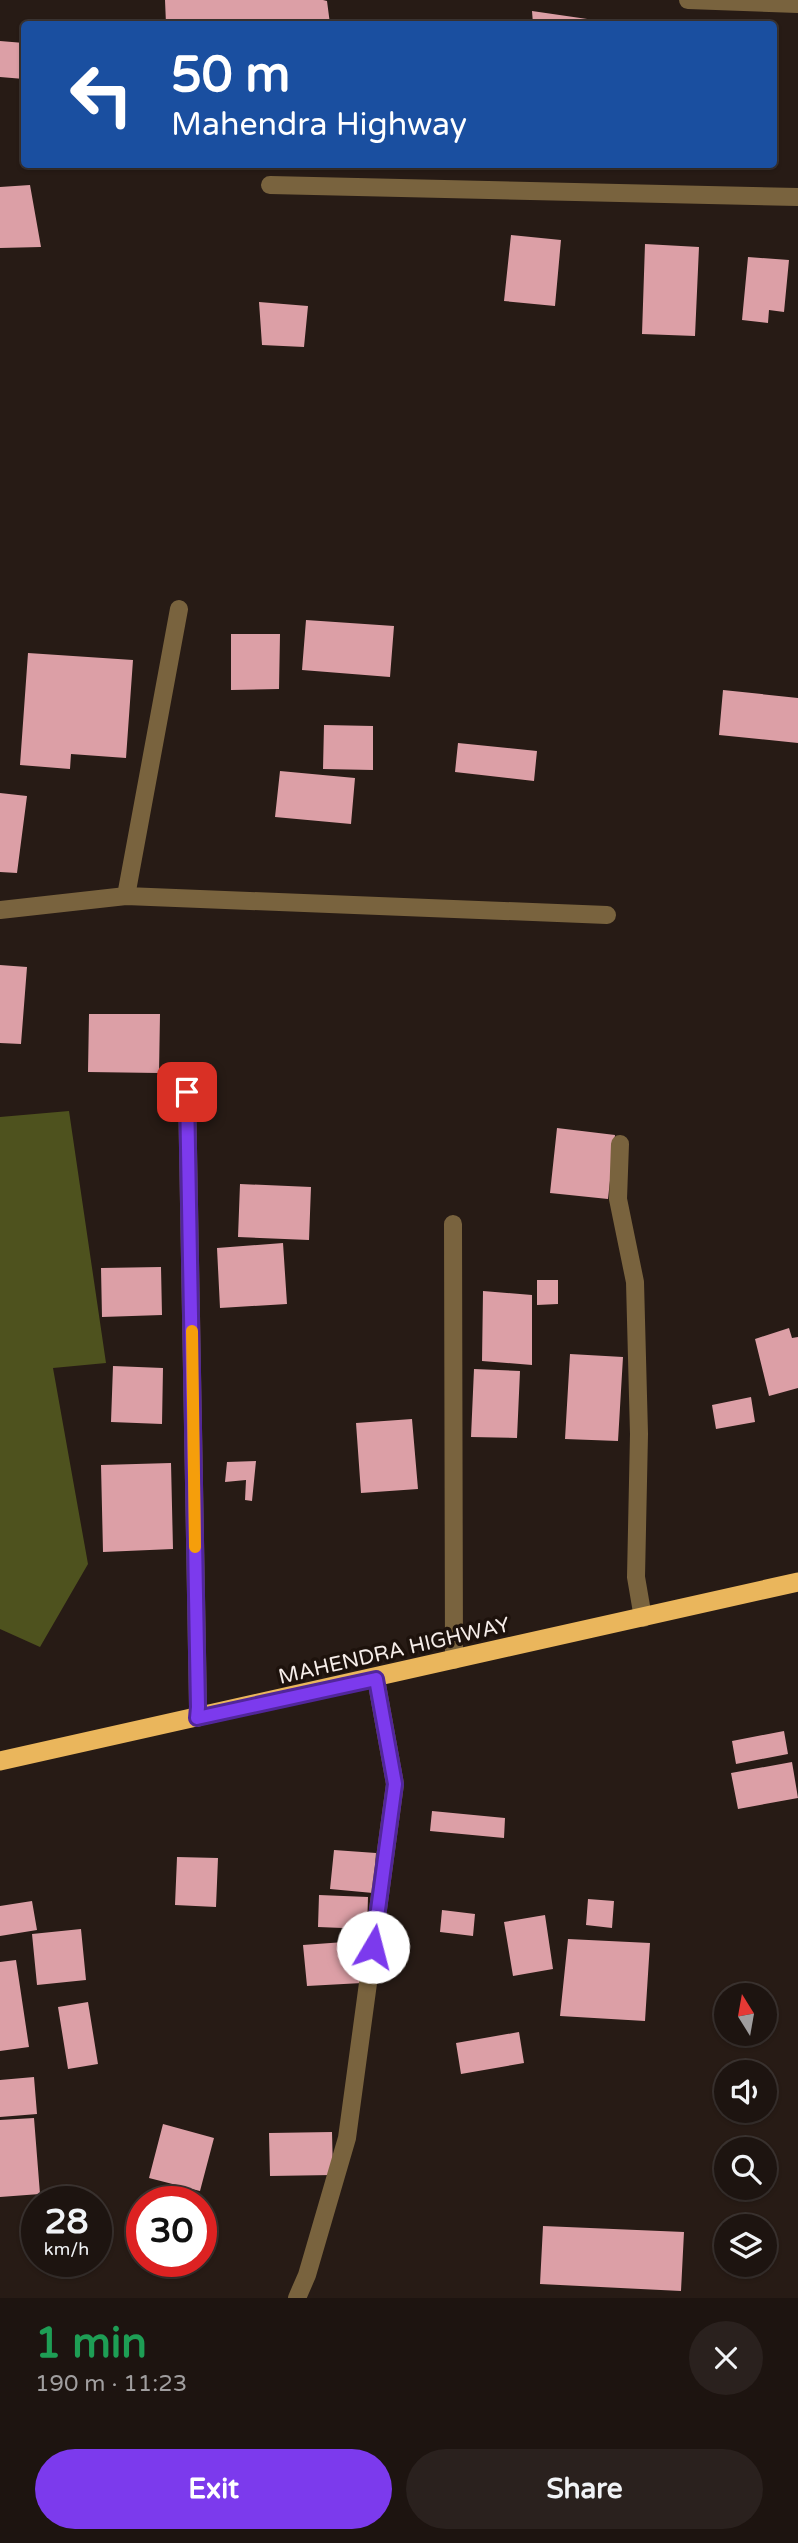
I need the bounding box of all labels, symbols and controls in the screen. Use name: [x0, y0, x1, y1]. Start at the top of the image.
text: 50 m: [171, 46, 290, 105]
icon: left: [56, 49, 147, 140]
text: Mahendra Highway: [171, 106, 467, 144]
pin: [157, 1062, 217, 1122]
icon: arrive: [168, 1073, 206, 1111]
street label: MAHENDRA HIGHWAY: [276, 1612, 512, 1690]
position arrow: [336, 1910, 410, 1984]
north arrow: [714, 1983, 777, 2046]
map controls: [714, 1983, 777, 2277]
button: sound: [714, 2060, 777, 2123]
button: search: [714, 2137, 777, 2200]
speed limit sign: 30: [126, 2186, 217, 2277]
text: 28: [45, 2201, 88, 2243]
button: layers: [714, 2214, 777, 2277]
text: km/h: [44, 2238, 89, 2260]
text: 1 min: [35, 2318, 147, 2369]
button: close: [689, 2321, 763, 2395]
text: 190 m · 11:23: [35, 2370, 187, 2398]
button: Exit: [35, 2449, 392, 2529]
button: Share: [406, 2449, 763, 2529]

